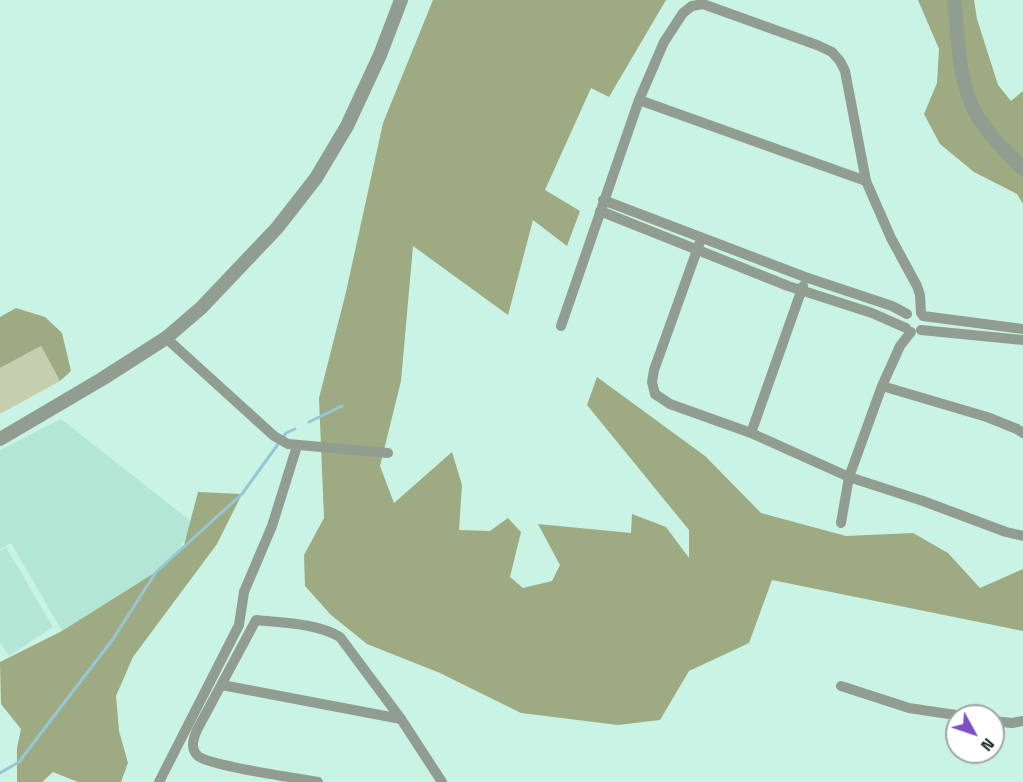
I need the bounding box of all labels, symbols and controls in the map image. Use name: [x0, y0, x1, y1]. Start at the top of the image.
north arrow: [945, 704, 1005, 764]
text: N: [976, 734, 999, 755]

